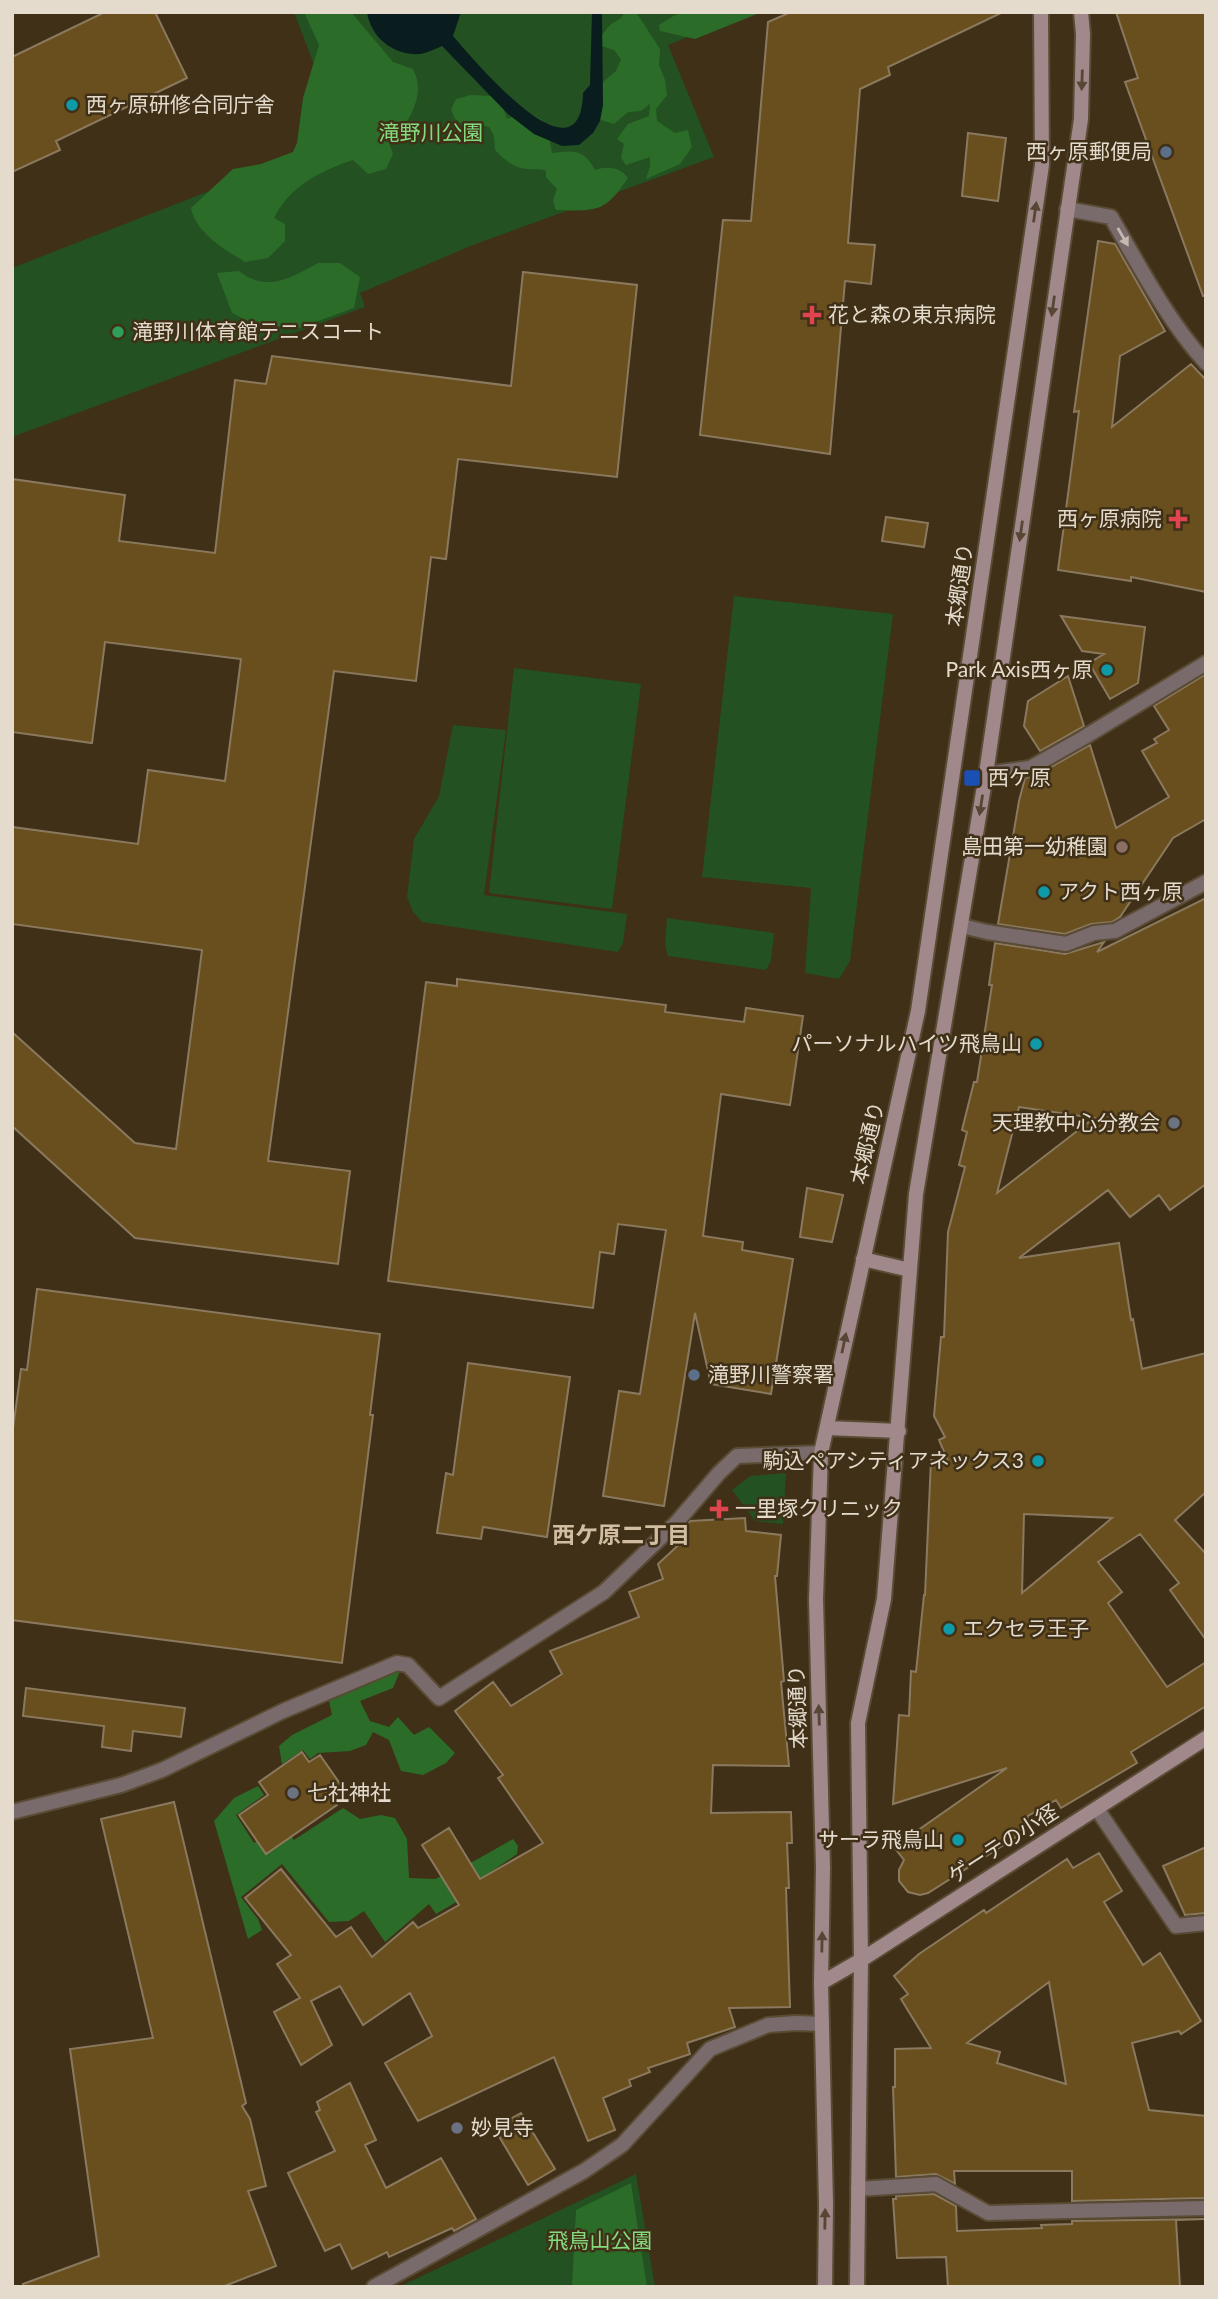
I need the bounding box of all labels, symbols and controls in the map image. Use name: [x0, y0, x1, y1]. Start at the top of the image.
one-way arrow: [1077, 70, 1088, 92]
place label: 西ヶ原研修合同庁舎: [86, 91, 275, 116]
marker: 西ヶ原研修合同庁舎: [64, 97, 80, 113]
park label: 滝野川公園: [379, 119, 484, 144]
place label: 西ヶ原郵便局: [1026, 138, 1152, 163]
marker: 西ヶ原郵便局: [1158, 144, 1174, 160]
one-way arrow: [1030, 200, 1041, 222]
one-way arrow: [1117, 227, 1129, 246]
one-way arrow: [1047, 295, 1058, 317]
place label: 花と森の東京病院: [828, 301, 996, 326]
marker: 花と森の東京病院: [802, 305, 822, 325]
place label: 滝野川体育館テニスコート: [132, 318, 384, 343]
marker: 滝野川体育館テニスコート: [110, 324, 126, 340]
place label: 西ヶ原病院: [1057, 505, 1162, 530]
marker: 西ヶ原病院: [1168, 509, 1188, 529]
one-way arrow: [1016, 520, 1027, 542]
street label: 本郷通り: [940, 541, 977, 628]
place label: Park Axis西ヶ原: [945, 656, 1093, 681]
marker: Park Axis西ヶ原: [1099, 662, 1115, 678]
place label: 西ケ原: [988, 764, 1051, 789]
marker: 西ケ原: [962, 768, 982, 788]
one-way arrow: [975, 794, 986, 816]
place label: 島田第一幼稚園: [961, 833, 1108, 858]
marker: 島田第一幼稚園: [1114, 839, 1130, 855]
place label: アクト西ヶ原: [1058, 878, 1183, 903]
marker: アクト西ヶ原: [1036, 884, 1052, 900]
place label: パーソナルハイツ飛鳥山: [791, 1030, 1022, 1055]
marker: パーソナルハイツ飛鳥山: [1028, 1036, 1044, 1052]
street label: 本郷通り: [845, 1099, 888, 1186]
place label: 天理教中心分教会: [992, 1109, 1160, 1134]
marker: 天理教中心分教会: [1166, 1115, 1182, 1131]
one-way arrow: [839, 1332, 850, 1354]
place label: 滝野川警察署: [708, 1361, 834, 1386]
marker: 滝野川警察署: [686, 1367, 702, 1383]
place label: 駒込ペアシティアネックス3: [763, 1447, 1024, 1472]
marker: 駒込ペアシティアネックス3: [1030, 1453, 1046, 1469]
place label: 一里塚クリニック: [735, 1495, 903, 1520]
marker: 一里塚クリニック: [709, 1499, 729, 1519]
district label: 西ケ原二丁目: [552, 1520, 690, 1548]
place label: エクセラ王子: [963, 1615, 1089, 1640]
marker: エクセラ王子: [941, 1621, 957, 1637]
street label: 本郷通り: [783, 1665, 810, 1749]
one-way arrow: [813, 1703, 825, 1725]
place label: 七社神社: [307, 1779, 391, 1804]
marker: 七社神社: [285, 1785, 301, 1801]
street label: ゲーテの小径: [943, 1798, 1062, 1888]
place label: サーラ飛鳥山: [818, 1826, 944, 1851]
marker: サーラ飛鳥山: [950, 1832, 966, 1848]
one-way arrow: [816, 1931, 828, 1953]
place label: 妙見寺: [471, 2114, 534, 2139]
marker: 妙見寺: [449, 2120, 465, 2136]
one-way arrow: [820, 2207, 831, 2229]
park label: 飛鳥山公園: [548, 2227, 653, 2252]

